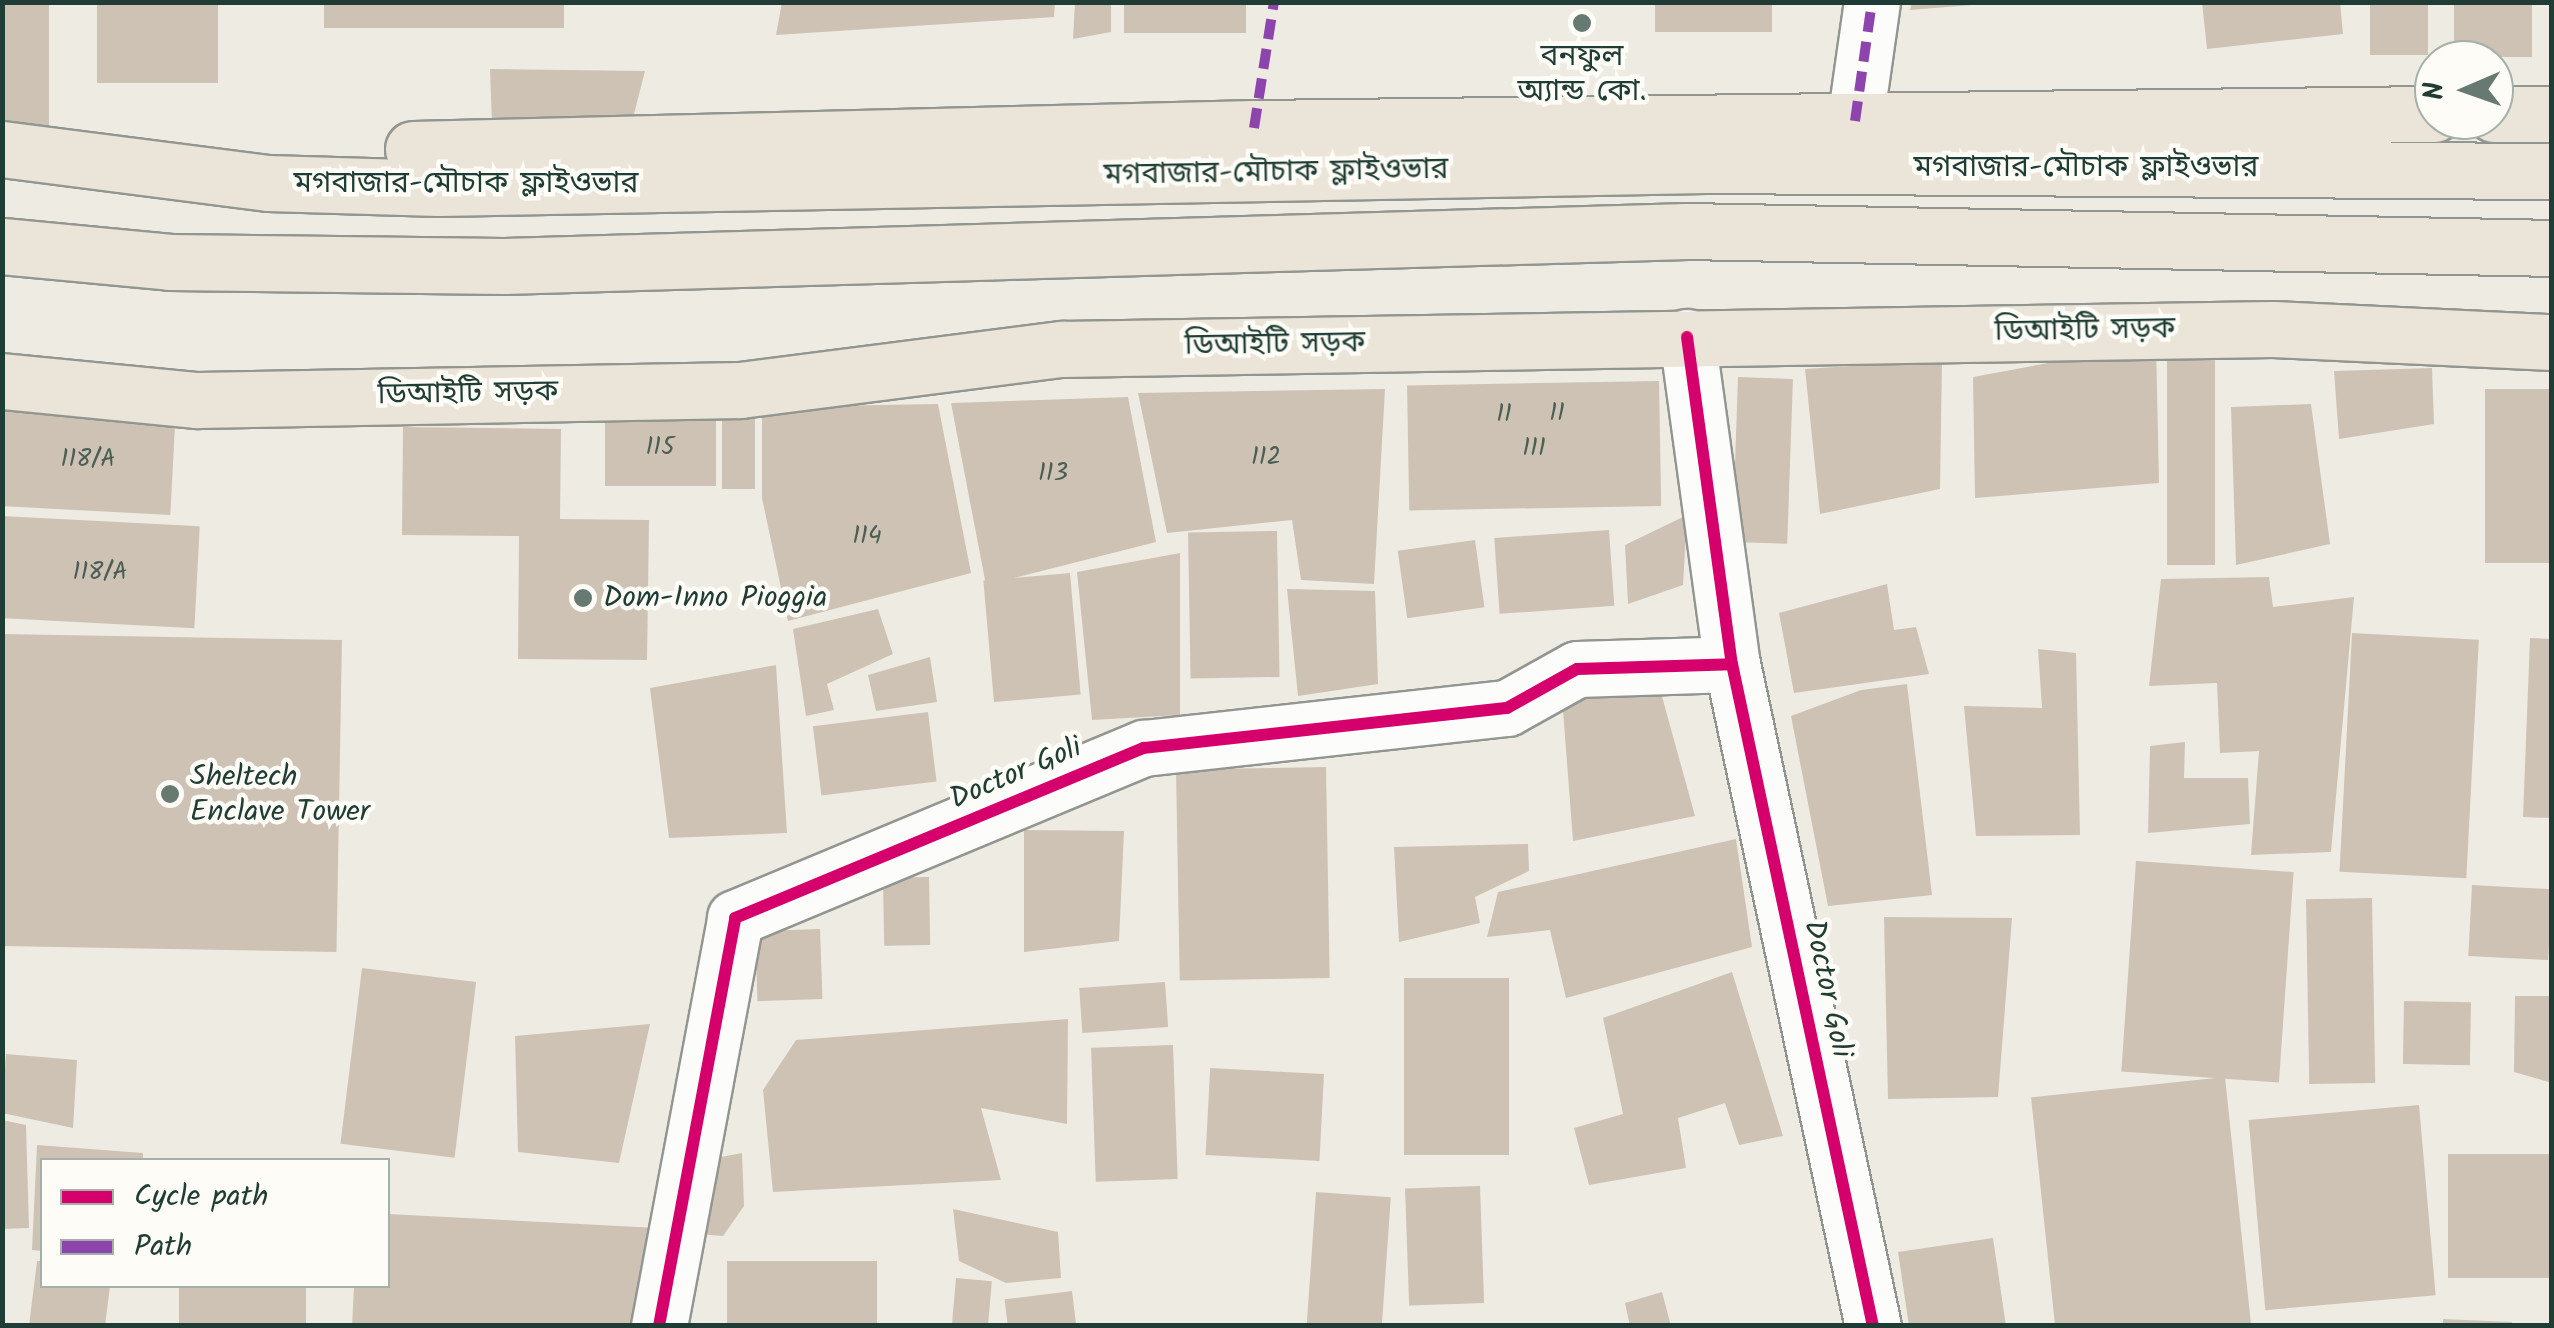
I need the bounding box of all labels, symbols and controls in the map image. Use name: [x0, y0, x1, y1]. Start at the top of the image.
marker: বনফুল অ্যান্ড কো.: [1571, 12, 1593, 34]
place label: বনফুল অ্যান্ড কো.: [1517, 39, 1647, 110]
north arrow: [2414, 40, 2514, 140]
text: N: [2413, 81, 2458, 101]
street label: মগবাজার-মৌচাক ফ্লাইওভার: [1914, 150, 2258, 186]
street label: মগবাজার-মৌচাক ফ্লাইওভার: [1103, 152, 1449, 194]
street label: মগবাজার-মৌচাক ফ্লাইওভার: [294, 166, 638, 202]
street label: ডিআইটি সড়ক: [1994, 311, 2176, 351]
street label: ডিআইটি সড়ক: [1184, 325, 1366, 365]
street label: ডিআইটি সড়ক: [377, 374, 559, 414]
house number: 11: [1549, 398, 1565, 428]
house number: 11: [1496, 399, 1512, 429]
house number: 115: [645, 432, 675, 462]
house number: 111: [1522, 433, 1546, 463]
house number: 112: [1251, 442, 1281, 472]
house number: 118/A: [61, 444, 115, 474]
house number: 113: [1038, 458, 1068, 488]
house number: 114: [852, 521, 882, 551]
house number: 118/A: [73, 557, 127, 587]
place label: Dom-Inno Pioggia: [603, 580, 827, 616]
marker: Dom-Inno Pioggia: [572, 587, 594, 609]
street label: Doctor Goli: [945, 730, 1087, 818]
place label: Sheltech Enclave Tower: [190, 759, 370, 830]
marker: Sheltech Enclave Tower: [159, 783, 181, 805]
street label: Doctor Goli: [1795, 917, 1859, 1061]
legend: [40, 1158, 390, 1288]
text: Cycle path: [134, 1173, 268, 1221]
text: Path: [134, 1223, 192, 1271]

